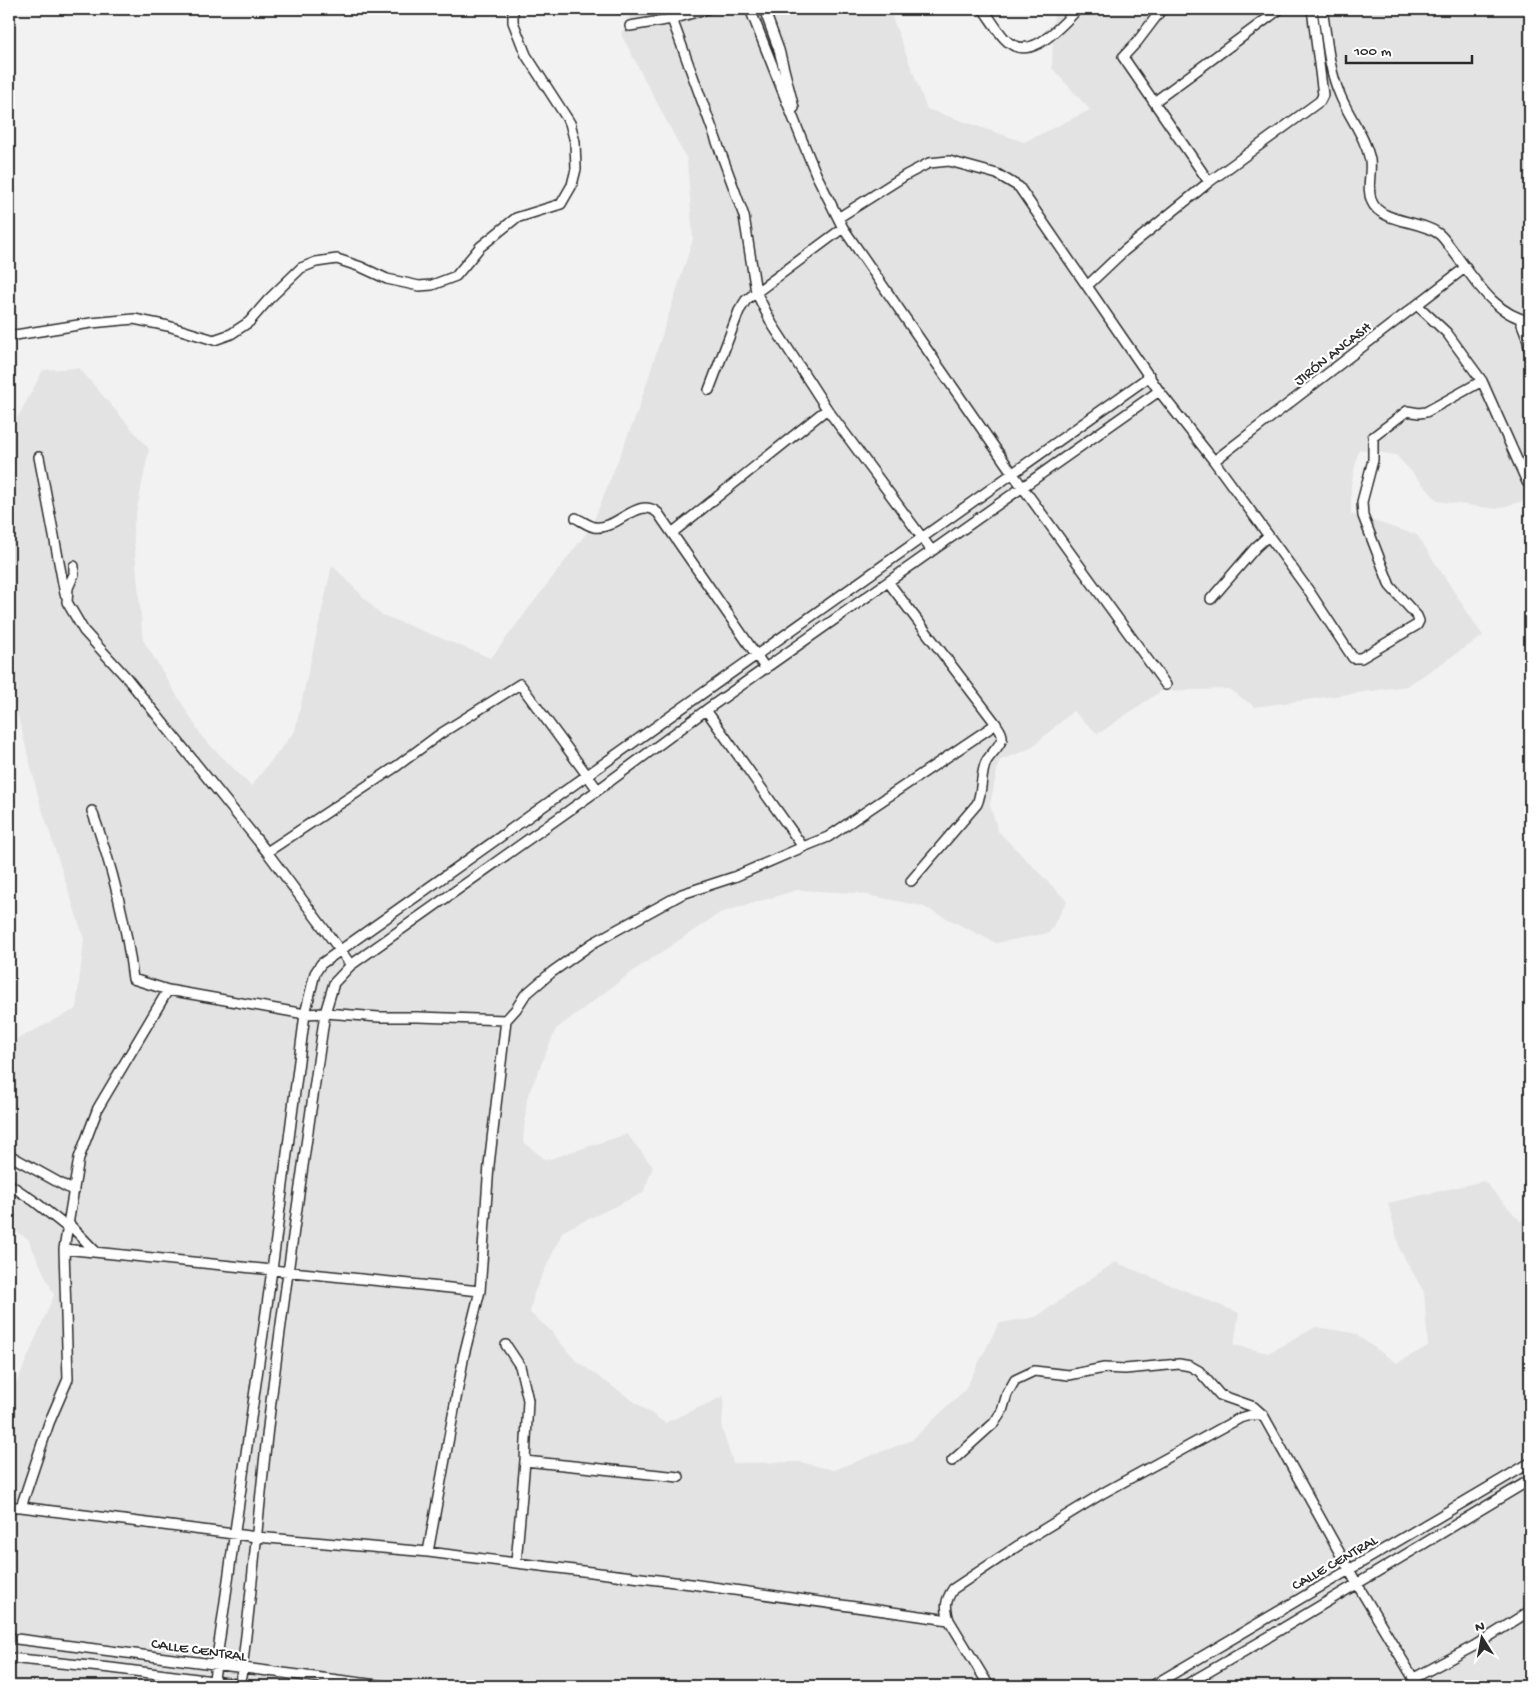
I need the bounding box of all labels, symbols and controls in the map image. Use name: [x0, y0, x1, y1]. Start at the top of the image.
scale bar: [1346, 32, 1473, 64]
text: 100 m: [1353, 43, 1392, 61]
street label: JIRÓN ANCASH: [1291, 319, 1376, 390]
street label: CALLE CENTRAL: [1289, 1532, 1382, 1596]
north arrow: [1456, 1612, 1506, 1662]
text: N: [1474, 1618, 1486, 1637]
street label: CALLE CENTRAL: [150, 1635, 248, 1667]

